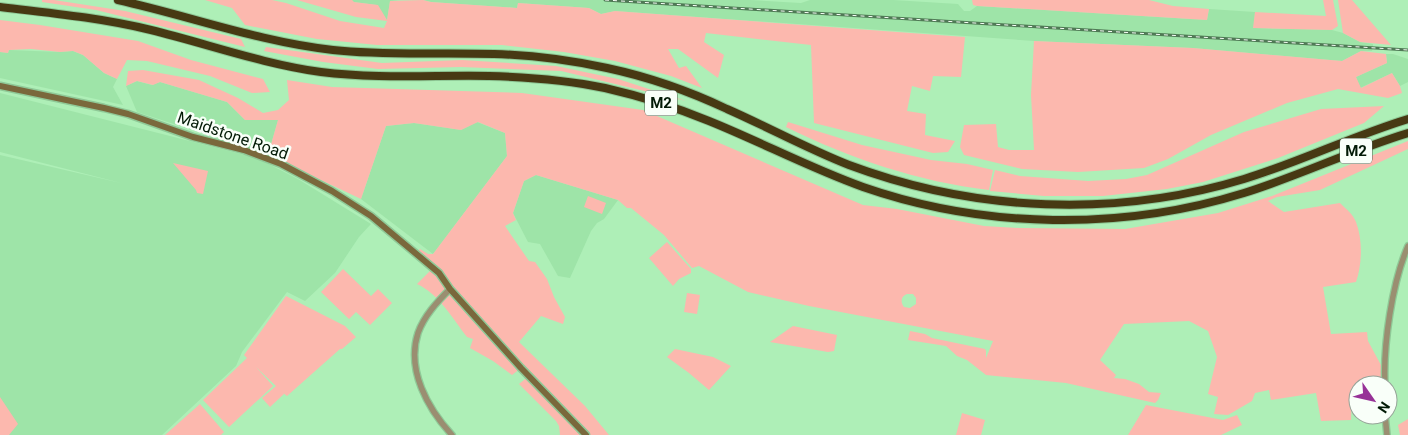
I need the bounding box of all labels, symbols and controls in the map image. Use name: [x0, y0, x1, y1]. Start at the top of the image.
road number: M2: [645, 90, 677, 116]
street label: Maidstone Road: [175, 108, 291, 163]
road number: M2: [1340, 138, 1372, 164]
north arrow: [1348, 375, 1398, 425]
text: N: [1374, 399, 1393, 416]

